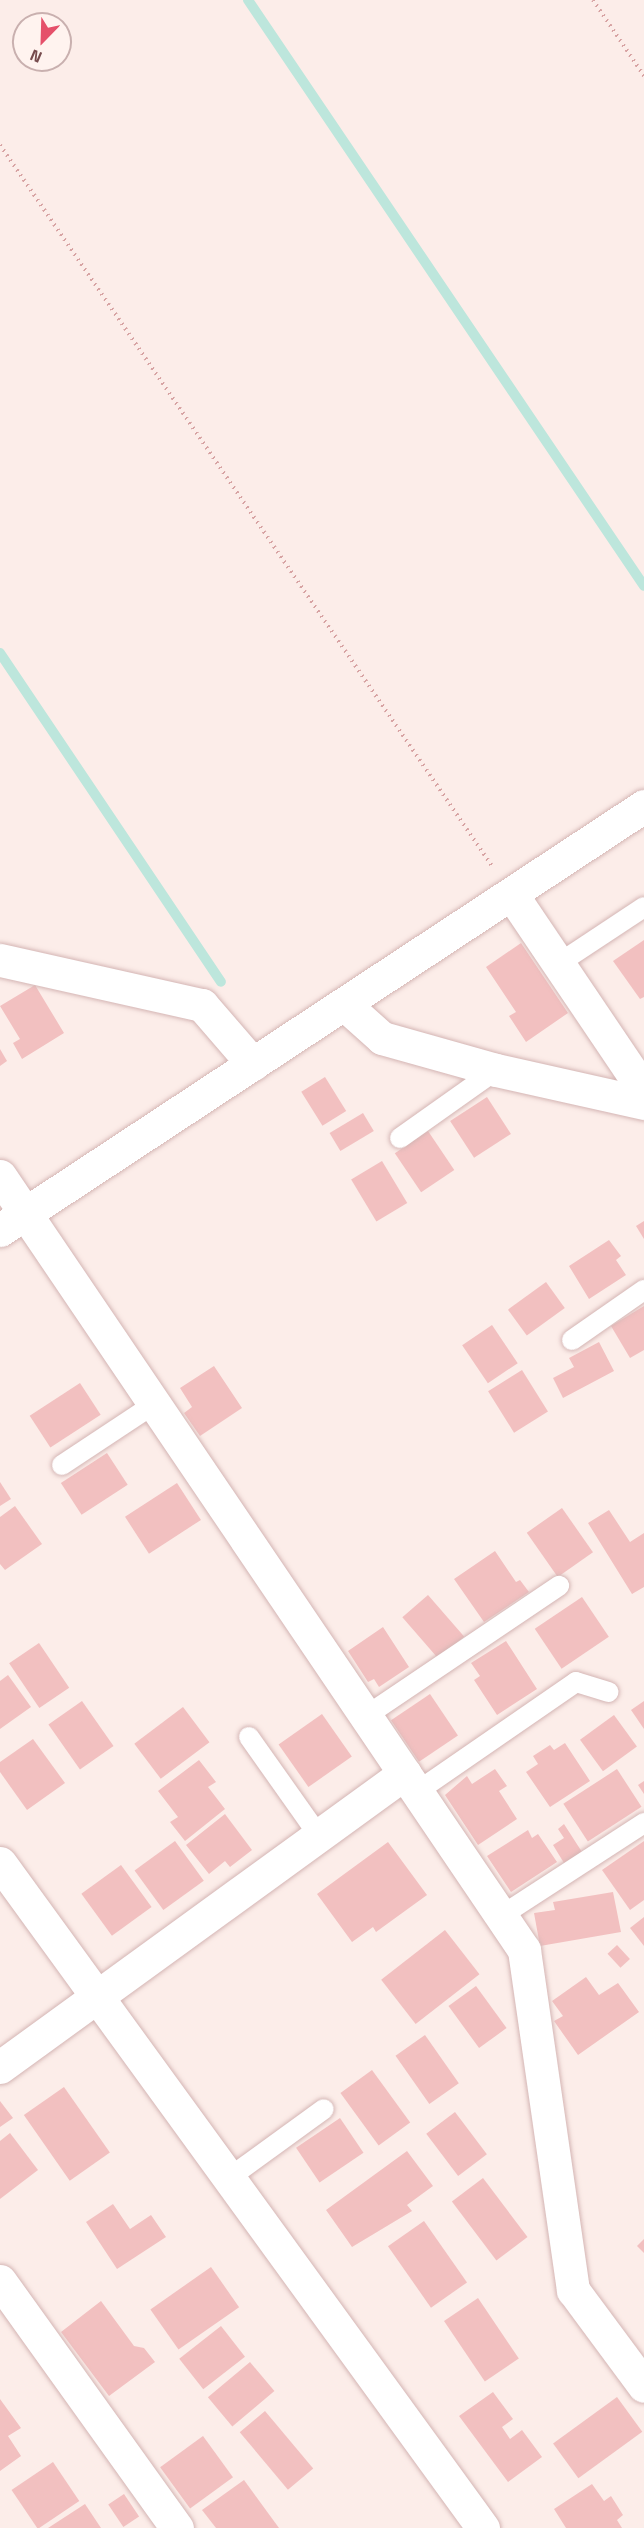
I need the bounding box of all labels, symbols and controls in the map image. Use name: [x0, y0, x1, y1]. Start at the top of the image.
north arrow: [12, 12, 72, 72]
text: N: [26, 44, 46, 70]

